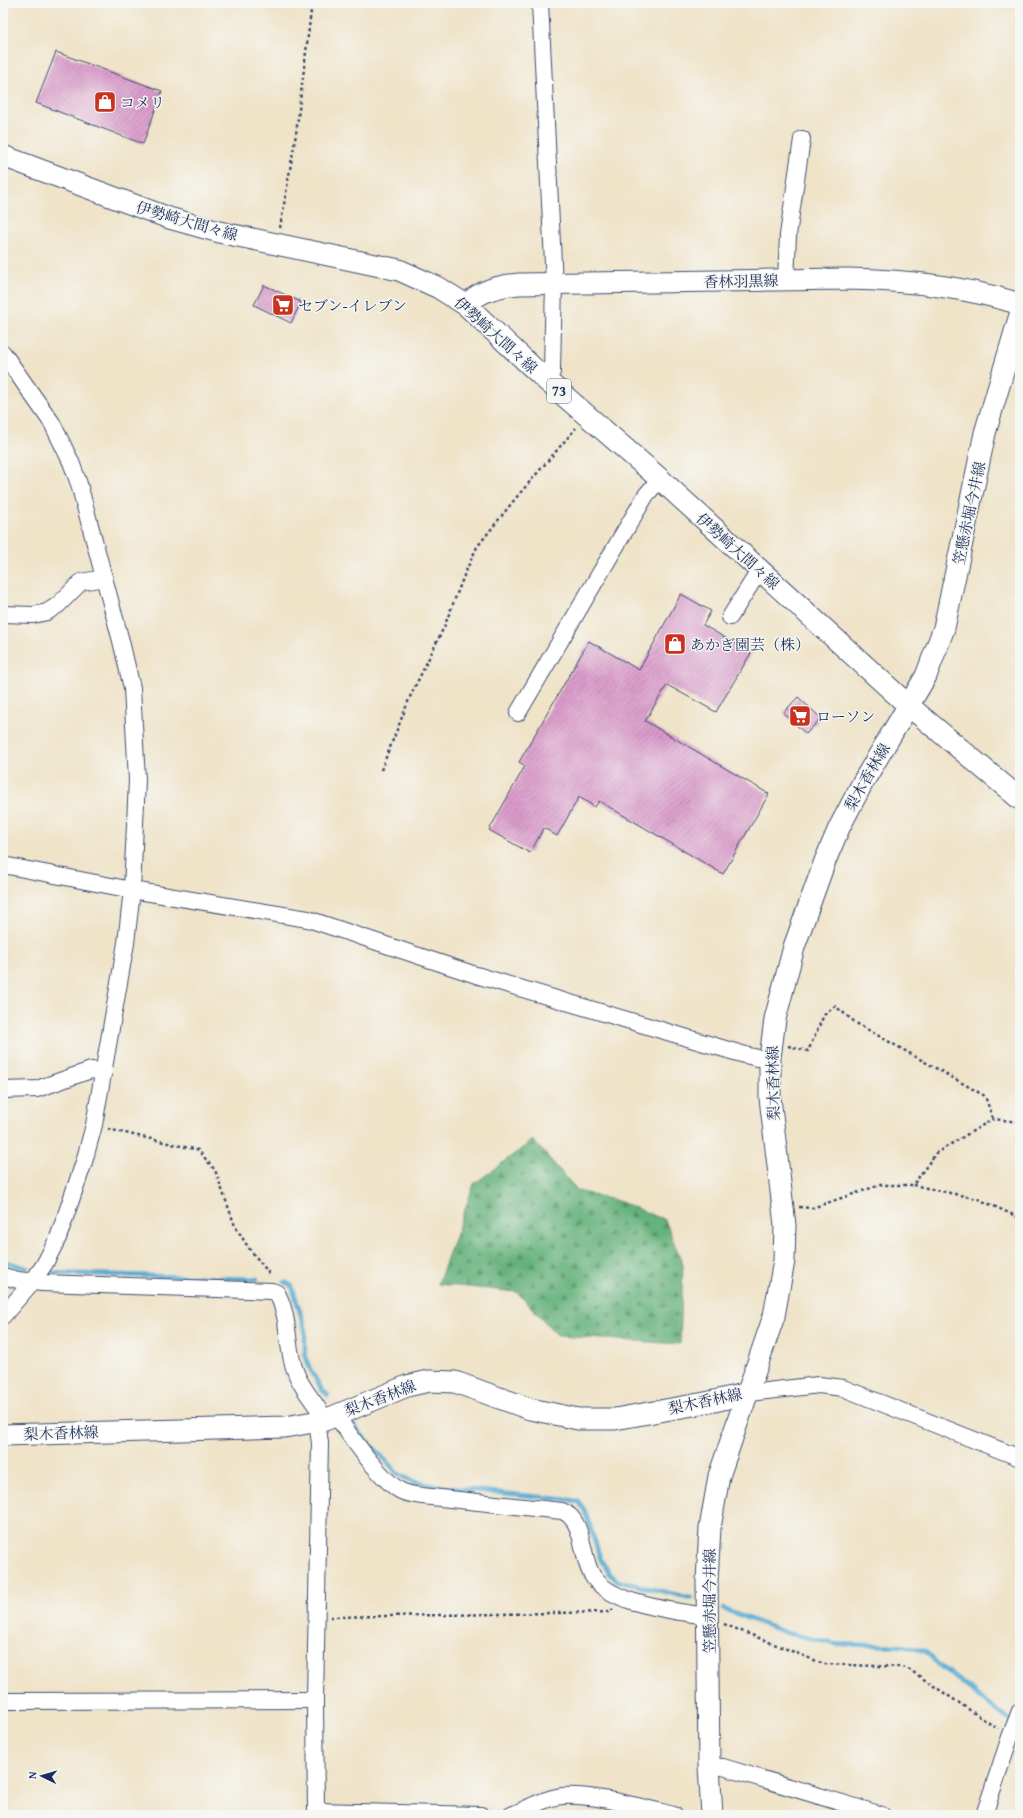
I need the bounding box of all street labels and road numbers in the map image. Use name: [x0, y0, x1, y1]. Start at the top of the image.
street label: 伊勢崎大間々線: [134, 196, 240, 246]
street label: 香林羽黒線: [703, 270, 779, 292]
street label: 伊勢崎大間々線: [450, 292, 542, 378]
road number: 73: [547, 379, 571, 403]
street label: 笠懸赤堀今井線: [948, 459, 990, 567]
street label: 伊勢崎大間々線: [692, 508, 784, 594]
street label: 梨木香林線: [839, 739, 895, 815]
street label: 梨木香林線: [762, 1045, 784, 1121]
street label: 梨木香林線: [341, 1375, 419, 1421]
street label: 梨木香林線: [666, 1383, 744, 1419]
street label: 梨木香林線: [23, 1421, 99, 1445]
street label: 笠懸赤堀今井線: [699, 1548, 720, 1654]

